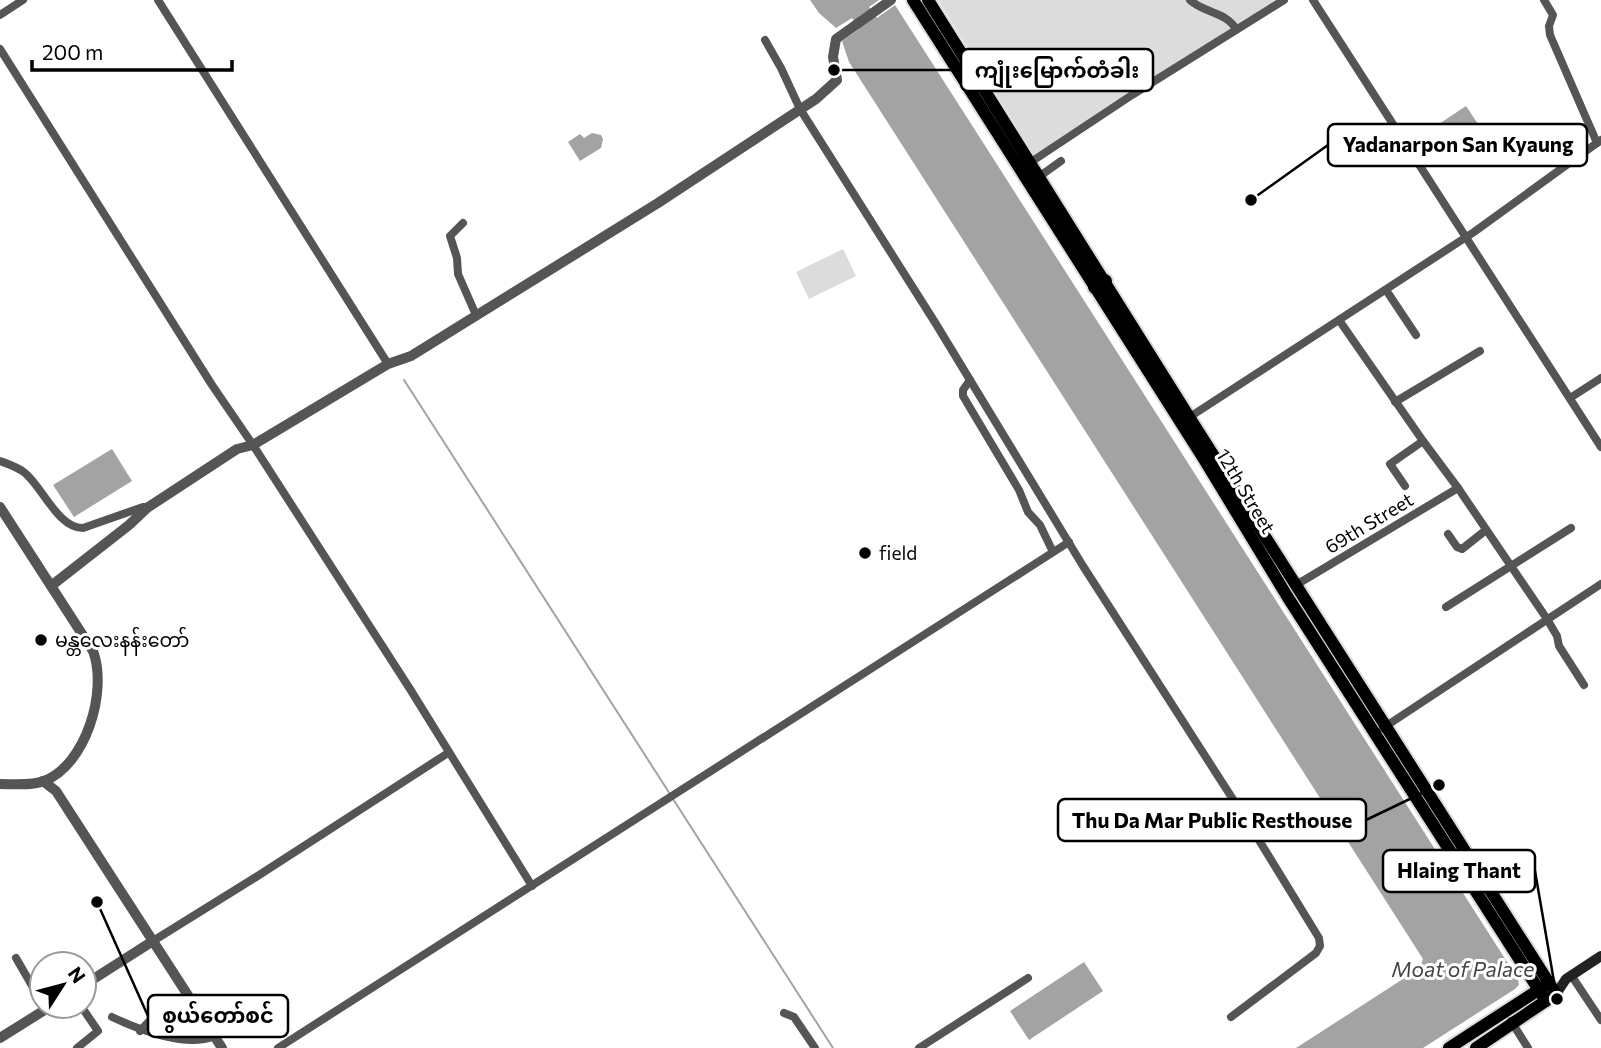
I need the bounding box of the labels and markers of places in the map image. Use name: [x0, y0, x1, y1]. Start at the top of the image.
callout: ကျုံးမြောက်တံခါး: [961, 49, 1153, 91]
callout: Yadanarpon San Kyaung: [1328, 124, 1587, 166]
place label: field: [879, 541, 917, 564]
marker: field: [857, 545, 873, 561]
place label: မန္တလေးနန်းတော်: [55, 626, 190, 656]
marker: မန္တလေးနန်းတော်: [33, 632, 49, 648]
callout: Thu Da Mar Public Resthouse: [1058, 799, 1366, 841]
callout: Hlaing Thant: [1383, 850, 1535, 892]
callout: စွယ်တော်စင်: [148, 995, 288, 1037]

